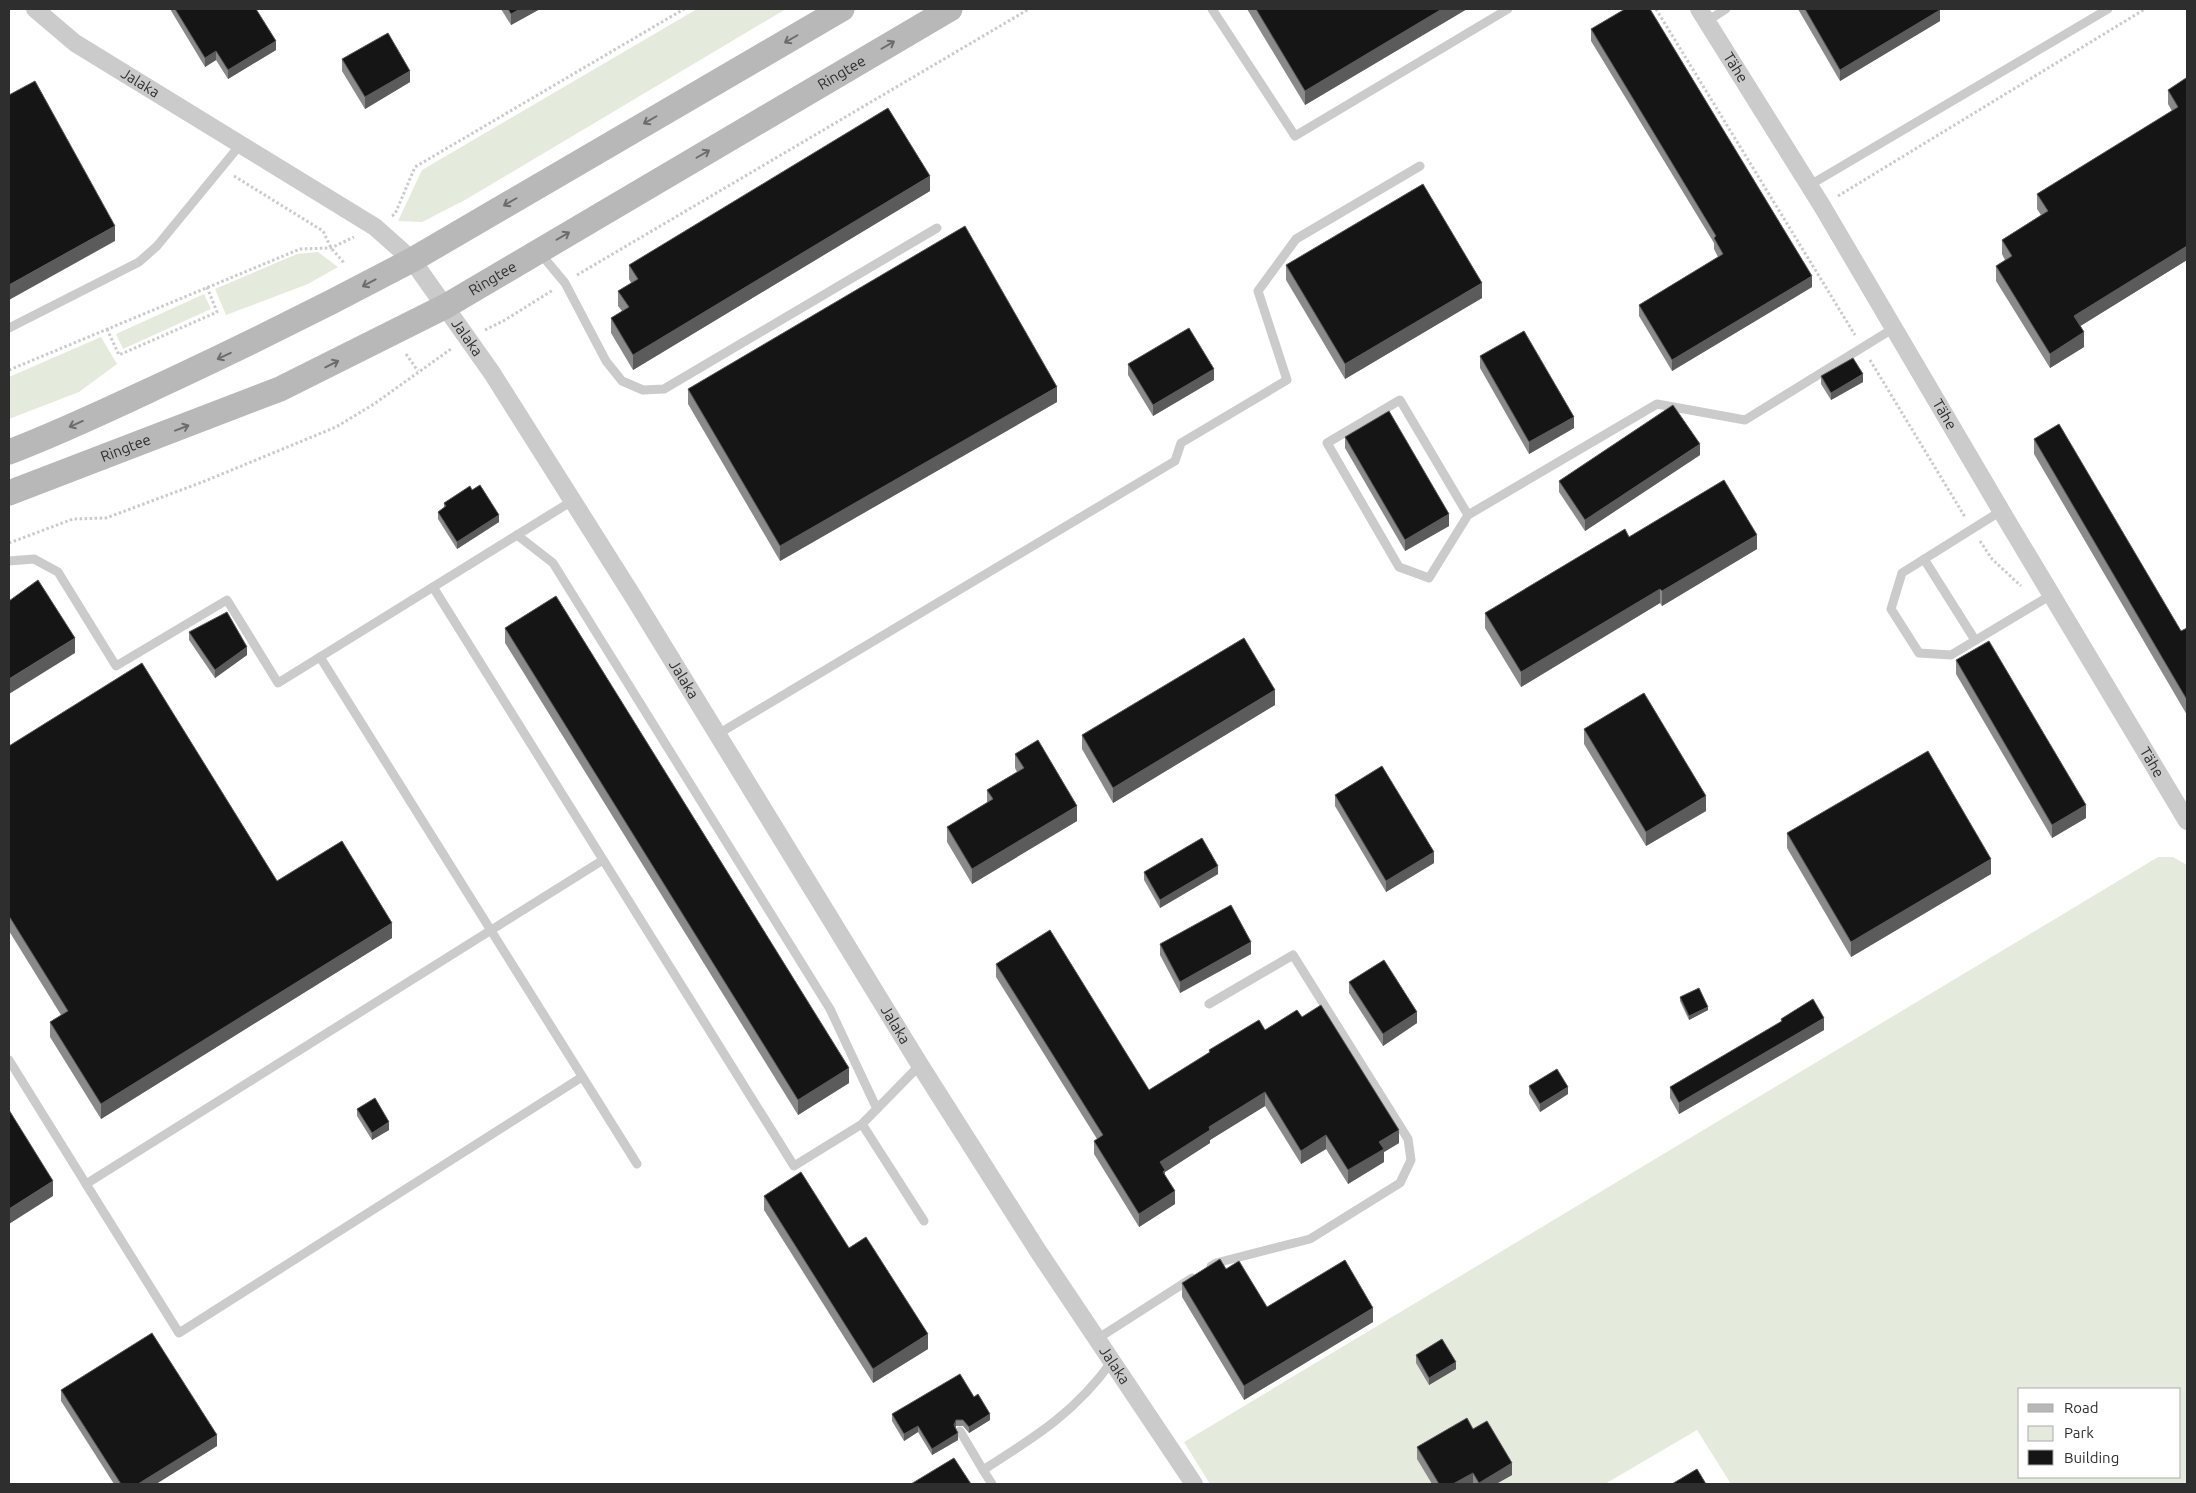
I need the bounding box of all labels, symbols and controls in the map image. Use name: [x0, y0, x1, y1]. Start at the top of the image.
one-way arrow: [784, 34, 798, 44]
one-way arrow: [881, 40, 896, 50]
street label: Tähe: [1720, 49, 1752, 85]
street label: Ringtee: [814, 52, 868, 93]
street label: Jalaka: [118, 64, 163, 101]
one-way arrow: [644, 116, 658, 126]
one-way arrow: [695, 149, 710, 159]
one-way arrow: [503, 198, 517, 208]
one-way arrow: [555, 231, 569, 241]
street label: Ringtee: [465, 257, 519, 299]
one-way arrow: [362, 279, 377, 288]
street label: Jalaka: [448, 315, 486, 359]
one-way arrow: [216, 351, 231, 361]
one-way arrow: [324, 359, 339, 368]
street label: Tähe: [1929, 396, 1960, 432]
one-way arrow: [69, 420, 84, 429]
one-way arrow: [175, 422, 190, 431]
street label: Ringtee: [98, 430, 153, 465]
street label: Jalaka: [666, 657, 703, 702]
street label: Tähe: [2137, 744, 2168, 780]
street label: Jalaka: [878, 1002, 914, 1047]
street label: Jalaka: [1096, 1343, 1134, 1387]
legend: [2018, 1388, 2181, 1478]
text: Road: [2064, 1399, 2099, 1416]
text: Park: [2064, 1424, 2094, 1441]
text: Building: [2064, 1449, 2119, 1466]

